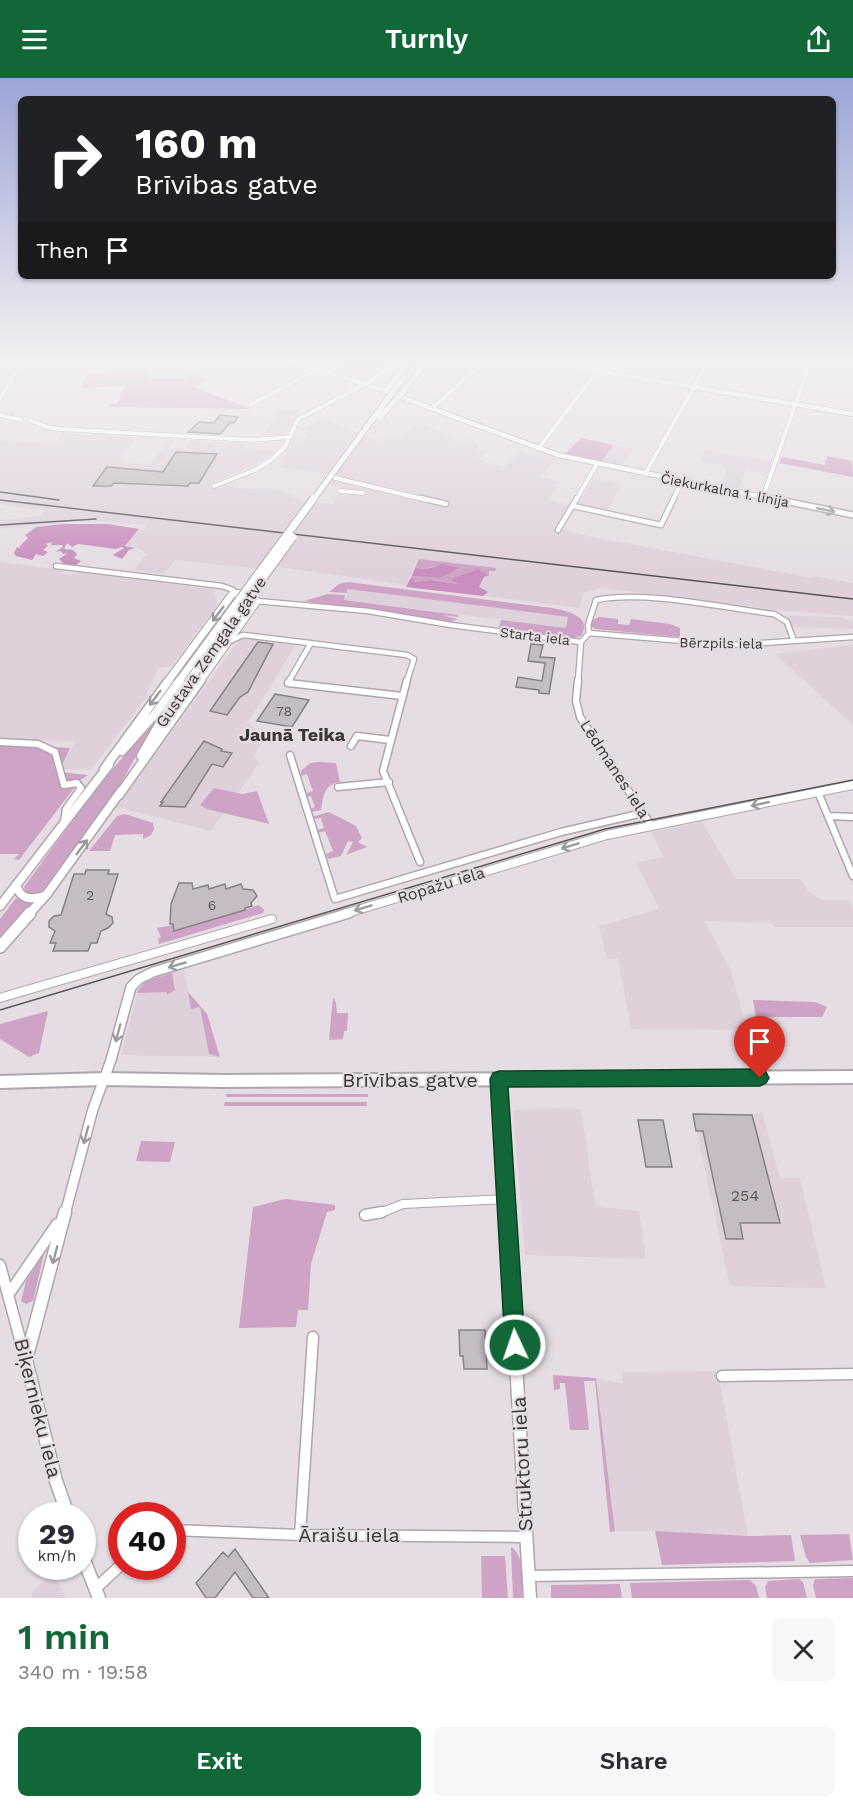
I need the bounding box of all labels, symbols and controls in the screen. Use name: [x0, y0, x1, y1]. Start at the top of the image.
icon: menu: [18, 23, 51, 56]
text: Turnly: [385, 23, 468, 55]
icon: share: [802, 23, 835, 56]
text: 160 m: [135, 119, 258, 168]
icon: right: [36, 120, 114, 198]
text: Brīvības gatve: [135, 169, 318, 201]
icon: arrive: [101, 234, 134, 267]
text: Then: [36, 238, 89, 263]
street label: Čiekurkalna 1. līnija: [659, 470, 791, 510]
one-way arrow: [816, 505, 835, 516]
street label: Gustava Zemgala gatve: [152, 573, 270, 731]
one-way arrow: [211, 606, 224, 622]
street label: Starta iela: [499, 624, 571, 648]
street label: Bērzpils iela: [679, 634, 763, 652]
one-way arrow: [148, 690, 161, 706]
house number: 78: [276, 703, 292, 719]
street label: Lēdmanes iela: [576, 716, 654, 822]
district label: Jaunā Teika: [239, 724, 346, 745]
one-way arrow: [751, 799, 770, 810]
one-way arrow: [75, 840, 88, 856]
one-way arrow: [561, 841, 580, 852]
street label: Ropažu iela: [395, 863, 487, 907]
house number: 2: [86, 887, 94, 903]
house number: 6: [208, 897, 216, 913]
one-way arrow: [354, 903, 373, 914]
one-way arrow: [168, 960, 187, 971]
pin: [734, 1016, 785, 1078]
one-way arrow: [111, 1023, 123, 1042]
icon: arrive: [743, 1025, 776, 1058]
street label: Brīvības gatve: [342, 1068, 478, 1092]
one-way arrow: [79, 1125, 91, 1144]
house number: 254: [731, 1186, 759, 1205]
one-way arrow: [48, 1245, 60, 1264]
position arrow: [483, 1313, 547, 1377]
street label: Biķernieku iela: [9, 1336, 67, 1480]
street label: Struktoru iela: [506, 1396, 538, 1532]
speed limit sign: 40: [108, 1502, 186, 1580]
text: 29: [39, 1516, 75, 1551]
street label: Āraišu iela: [298, 1523, 400, 1547]
text: km/h: [38, 1547, 76, 1565]
text: 1 min: [18, 1616, 110, 1658]
button: close: [772, 1618, 835, 1681]
text: 340 m · 19:58: [18, 1660, 148, 1684]
button: Exit: [18, 1727, 421, 1796]
button: Share: [433, 1727, 835, 1796]

